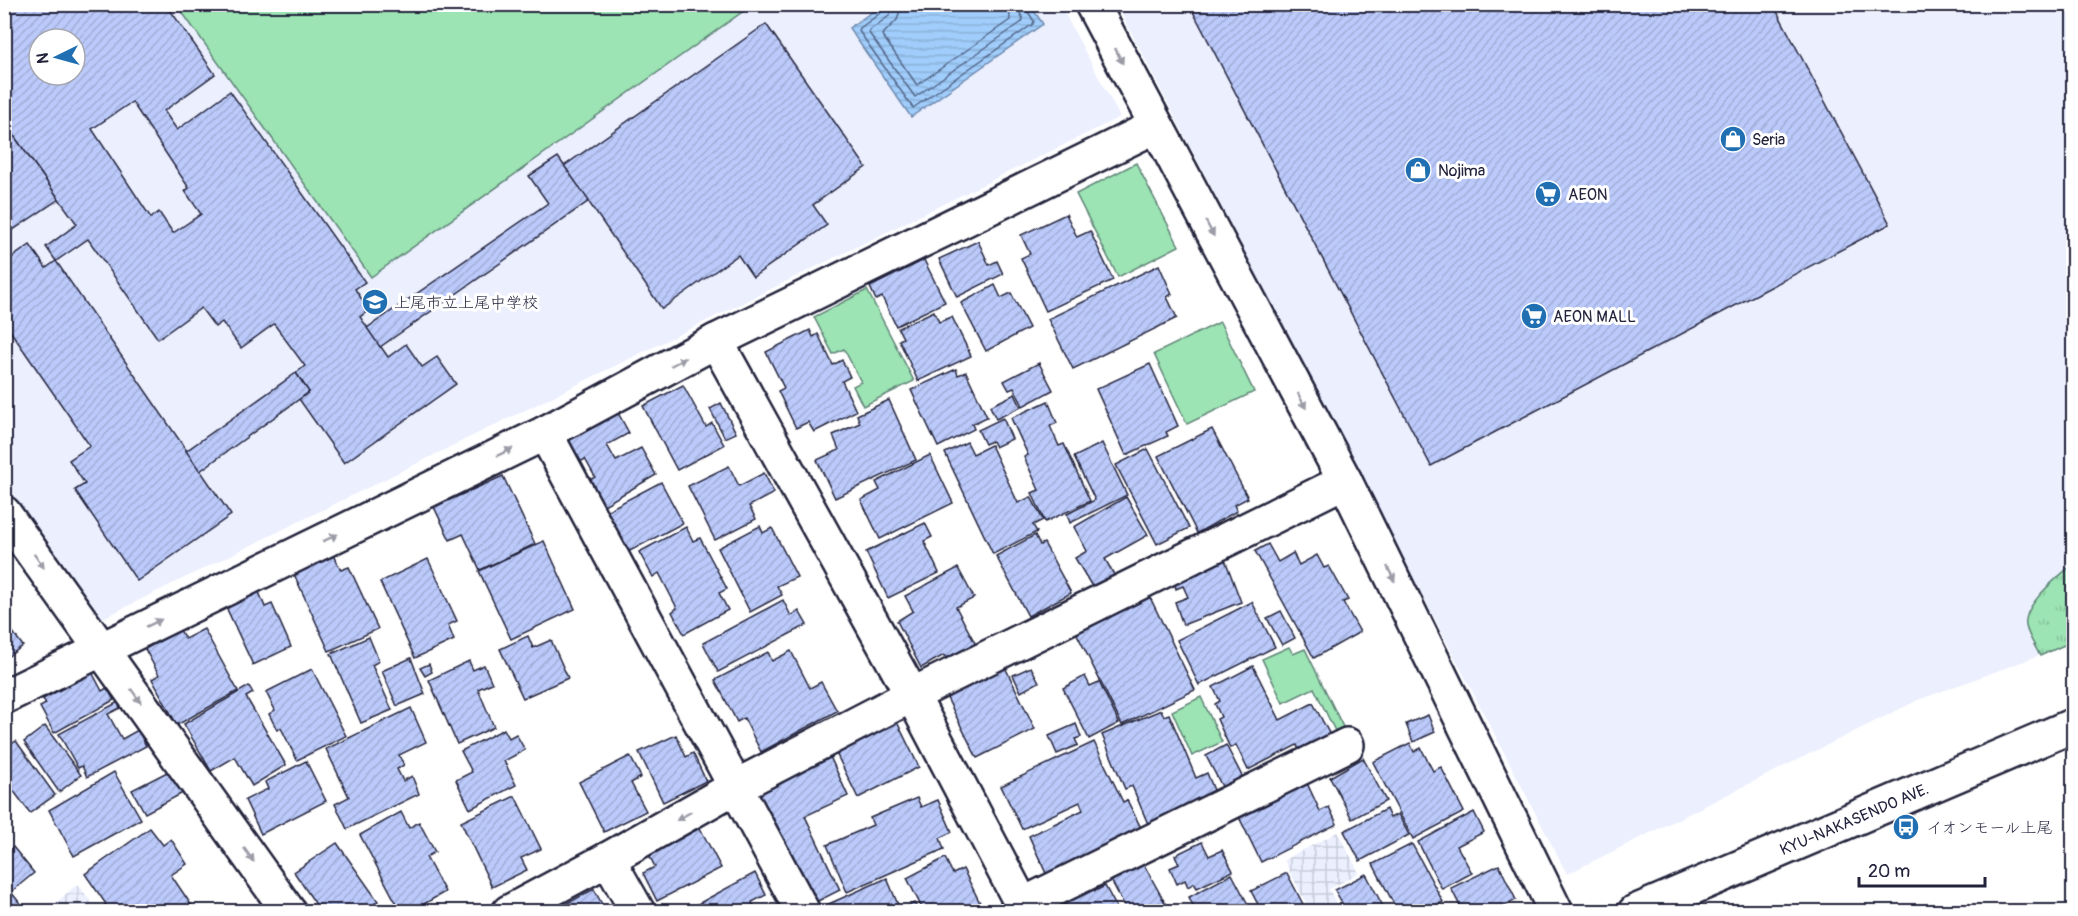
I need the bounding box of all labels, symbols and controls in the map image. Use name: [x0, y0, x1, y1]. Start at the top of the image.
north arrow: [27, 27, 87, 87]
one-way arrow: [1114, 48, 1124, 65]
text: N: [33, 52, 53, 64]
shop icon: Seria: [1718, 124, 1748, 154]
place label: Seria: [1752, 130, 1785, 150]
shop icon: Nojima: [1403, 155, 1433, 185]
place label: Nojima: [1438, 161, 1485, 181]
supermarket icon: AEON: [1533, 179, 1563, 209]
place label: AEON: [1568, 185, 1608, 205]
one-way arrow: [1205, 221, 1215, 238]
school or university icon: 上尾市立上尾中学校: [360, 287, 390, 317]
place label: 上尾市立上尾中学校: [394, 293, 538, 313]
supermarket icon: AEON MALL: [1519, 301, 1549, 331]
place label: AEON MALL: [1553, 307, 1636, 327]
one-way arrow: [670, 357, 687, 367]
one-way arrow: [1297, 392, 1307, 409]
one-way arrow: [497, 448, 514, 457]
one-way arrow: [321, 533, 338, 542]
one-way arrow: [33, 552, 45, 568]
one-way arrow: [1386, 566, 1396, 583]
one-way arrow: [146, 618, 163, 627]
one-way arrow: [130, 688, 142, 704]
street label: KYU-NAKASENDO AVE.: [1777, 779, 1932, 860]
one-way arrow: [675, 811, 692, 821]
bus stop icon: イオンモール上尾: [1891, 812, 1921, 842]
place label: イオンモール上尾: [1926, 818, 2052, 838]
one-way arrow: [243, 847, 254, 863]
scale bar: [1859, 850, 1985, 888]
text: 20 m: [1868, 860, 1910, 883]

